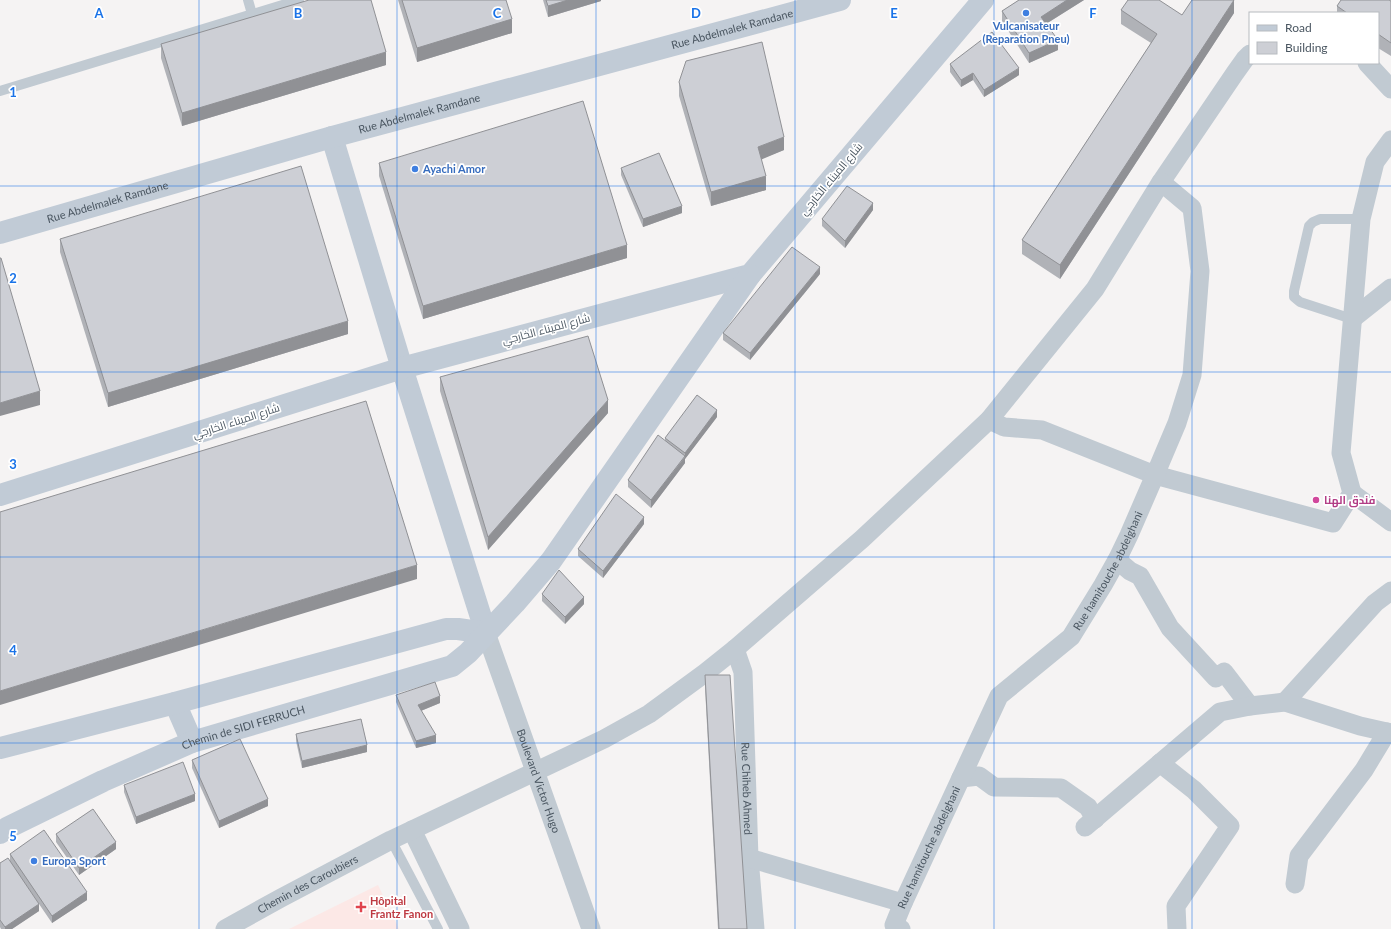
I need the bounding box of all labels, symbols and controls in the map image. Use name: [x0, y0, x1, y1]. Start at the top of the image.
text: A: [93, 5, 104, 21]
text: B: [294, 5, 303, 21]
text: C: [493, 5, 502, 21]
text: D: [691, 5, 701, 21]
text: E: [890, 5, 898, 21]
text: F: [1089, 5, 1097, 21]
street label: Rue Abdelmalek Ramdane: [670, 6, 794, 51]
marker: Vulcanisateur (Reparation Pneu): [1021, 8, 1031, 18]
legend: [1249, 12, 1379, 64]
place label: Vulcanisateur (Reparation Pneu): [982, 19, 1070, 45]
text: Road: [1285, 20, 1312, 35]
text: Building: [1285, 40, 1328, 55]
text: 1: [9, 84, 17, 100]
street label: Rue Abdelmalek Ramdane: [357, 90, 482, 136]
street label: شارع الميناء الخارجي: [797, 140, 867, 220]
place label: Ayachi Amor: [422, 162, 486, 175]
marker: Ayachi Amor: [410, 164, 420, 174]
street label: Rue Abdelmalek Ramdane: [45, 178, 170, 225]
text: 2: [9, 270, 17, 286]
street label: شارع الميناء الخارجي: [500, 311, 592, 349]
street label: شارع الميناء الخارجي: [191, 400, 282, 444]
text: 3: [9, 456, 17, 472]
place label: فندق الهنا: [1324, 493, 1376, 508]
marker: فندق الهنا: [1311, 495, 1321, 505]
street label: Rue hamitouche abdelghani: [1070, 509, 1145, 632]
text: 4: [9, 642, 17, 658]
street label: Chemin de SIDI FERRUCH: [179, 702, 306, 752]
street label: Boulevard Victor Hugo: [515, 727, 563, 835]
street label: Rue Chiheb Ahmed: [739, 742, 755, 835]
street label: Rue hamitouche abdelghani: [894, 784, 962, 910]
text: 5: [9, 828, 17, 844]
street label: Chemin des Caroubiers: [255, 852, 360, 916]
place label: Europa Sport: [42, 854, 107, 867]
marker: Europa Sport: [29, 856, 39, 866]
place label: Hôpital Frantz Fanon: [370, 894, 433, 920]
marker: Hôpital Frantz Fanon: [355, 901, 367, 913]

